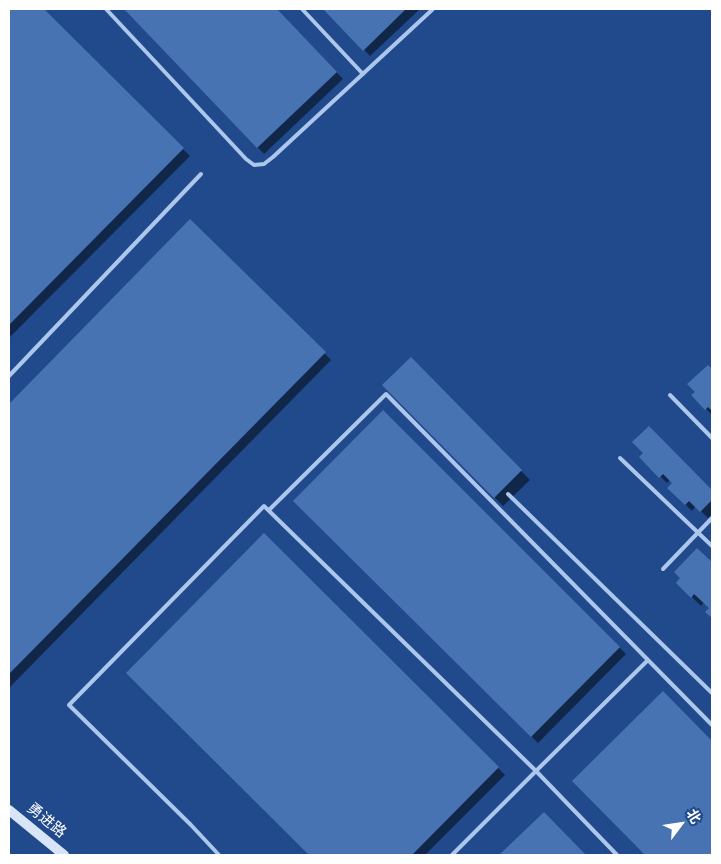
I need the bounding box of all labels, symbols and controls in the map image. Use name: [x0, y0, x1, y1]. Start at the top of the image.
north arrow: [656, 799, 706, 849]
street label: 勇进路: [23, 800, 69, 842]
text: 北: [683, 806, 704, 826]

